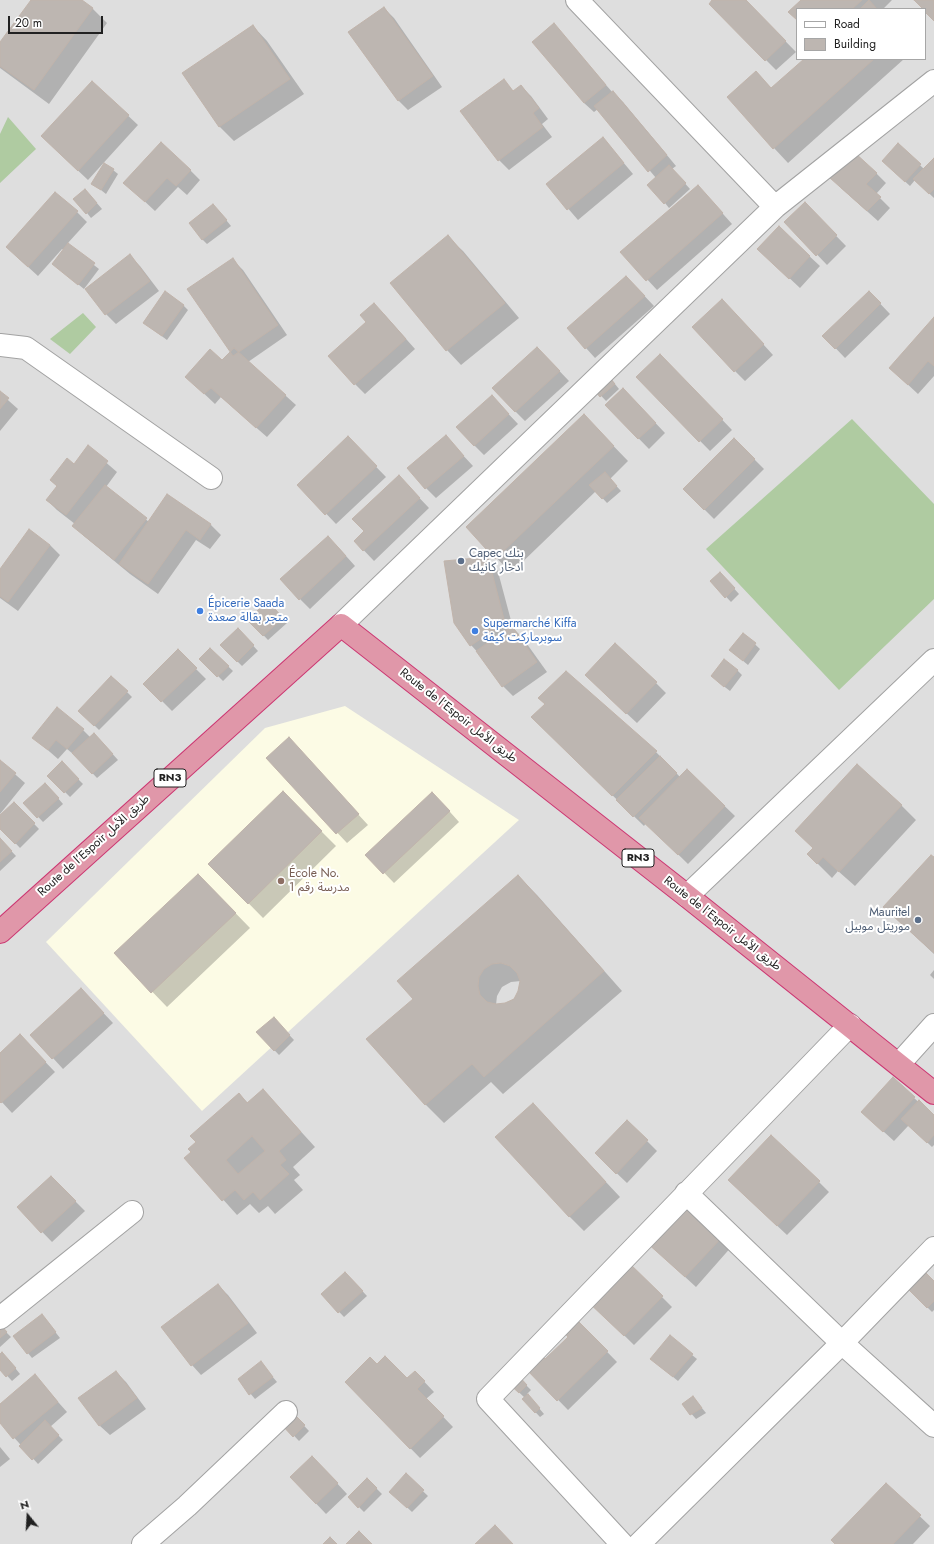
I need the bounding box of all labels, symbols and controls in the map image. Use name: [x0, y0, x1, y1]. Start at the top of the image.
scale bar: [10, 8, 105, 34]
legend: [796, 8, 926, 60]
text: 20 m: [15, 14, 42, 32]
text: Road: [834, 15, 860, 33]
text: Building: [834, 35, 876, 53]
place label: Capec بنك ادخار كانيك: [469, 547, 524, 575]
marker: Capec بنك ادخار كانيك: [456, 556, 466, 566]
place label: Épicerie Saada متجر بقالة صعدة: [208, 597, 288, 625]
marker: Épicerie Saada متجر بقالة صعدة: [195, 606, 205, 616]
place label: Supermarché Kiffa سوبرماركت كيفة: [483, 617, 576, 645]
marker: Supermarché Kiffa سوبرماركت كيفة: [470, 626, 480, 636]
street label: Route de l’Espoir طريق الأمل: [396, 666, 520, 766]
road number: RN3: [154, 769, 186, 787]
street label: Route de l’Espoir طريق الأمل: [35, 792, 153, 900]
road number: RN3: [622, 849, 654, 867]
place label: École No. 1 مدرسة رقم: [289, 867, 350, 895]
street label: Route de l’Espoir طريق الأمل: [660, 874, 784, 974]
marker: École No. 1 مدرسة رقم: [276, 876, 286, 886]
place label: Mauritel موريتل موبيل: [845, 906, 910, 934]
marker: Mauritel موريتل موبيل: [913, 915, 923, 925]
north arrow: [8, 1496, 48, 1536]
text: N: [18, 1496, 31, 1514]

